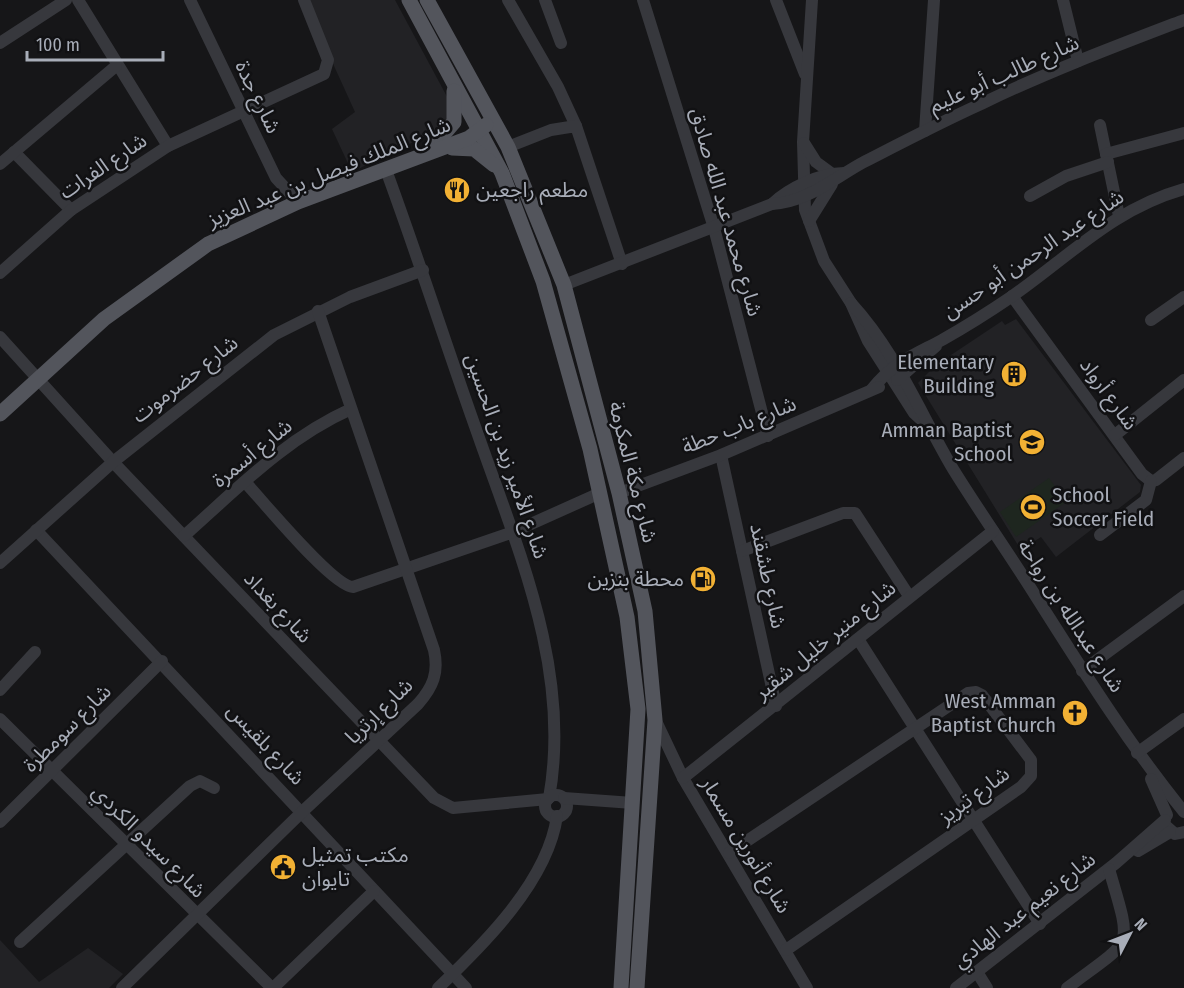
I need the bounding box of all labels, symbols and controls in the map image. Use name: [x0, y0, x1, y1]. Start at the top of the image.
scale bar: [27, 24, 164, 62]
street label: شارع طالب أبو عليم: [925, 29, 1084, 121]
text: 100 m: [36, 34, 80, 56]
street label: شارع جدة: [227, 56, 287, 139]
street label: شارع محمد عبد الله صادق: [682, 105, 768, 320]
street label: شارع الملك فيصل بن عبد العزيز: [203, 111, 455, 235]
street label: شارع الفرات: [54, 127, 153, 206]
restaurant icon: مطعم راجعين: [442, 175, 472, 205]
place label: مطعم راجعين: [476, 177, 588, 205]
street label: شارع عبد الرحمن أبو حسن: [937, 184, 1130, 326]
street label: شارع حضرموت: [127, 330, 244, 430]
place label: Elementary Building: [897, 349, 995, 399]
street label: شارع الأمير زيد بن الحسين: [458, 350, 554, 563]
street label: شارع أرواد: [1072, 353, 1144, 436]
building icon: Elementary Building: [999, 359, 1029, 389]
street label: شارع باب حطة: [678, 390, 801, 462]
street label: شارع مكة المكرمة: [601, 399, 663, 546]
street label: شارع أسمرة: [207, 413, 299, 495]
place label: Amman Baptist School: [881, 417, 1012, 467]
school or university icon: Amman Baptist School: [1017, 427, 1047, 457]
place label: School Soccer Field: [1052, 482, 1154, 532]
sports icon: School Soccer Field: [1018, 492, 1048, 522]
street label: شارع طشقند: [742, 521, 792, 631]
street label: شارع عبدالله بن رواحة: [1010, 535, 1130, 699]
fuel station icon: محطة بنزين: [688, 564, 718, 594]
street label: شارع بغداد: [237, 566, 318, 650]
place label: محطة بنزين: [587, 566, 684, 592]
street label: شارع منير خليل شقير: [748, 575, 902, 707]
street label: شارع إرتريا: [340, 672, 420, 751]
street label: شارع سومطرة: [17, 678, 118, 779]
place label: West Amman Baptist Church: [931, 688, 1056, 738]
street label: شارع بلقيس: [220, 698, 311, 792]
church icon: West Amman Baptist Church: [1060, 698, 1090, 728]
street label: شارع تبريز: [933, 760, 1016, 832]
street label: شارع أنورين مسمار: [693, 771, 797, 919]
street label: شارع سيدو الكردي: [85, 779, 211, 905]
place label: مكتب تمثيل تايوان: [302, 842, 409, 892]
street label: شارع نعيم عبد الهادي: [947, 846, 1102, 976]
public building icon: مكتب تمثيل تايوان: [268, 852, 298, 882]
north arrow: [1100, 904, 1160, 964]
text: N: [1131, 914, 1151, 934]

